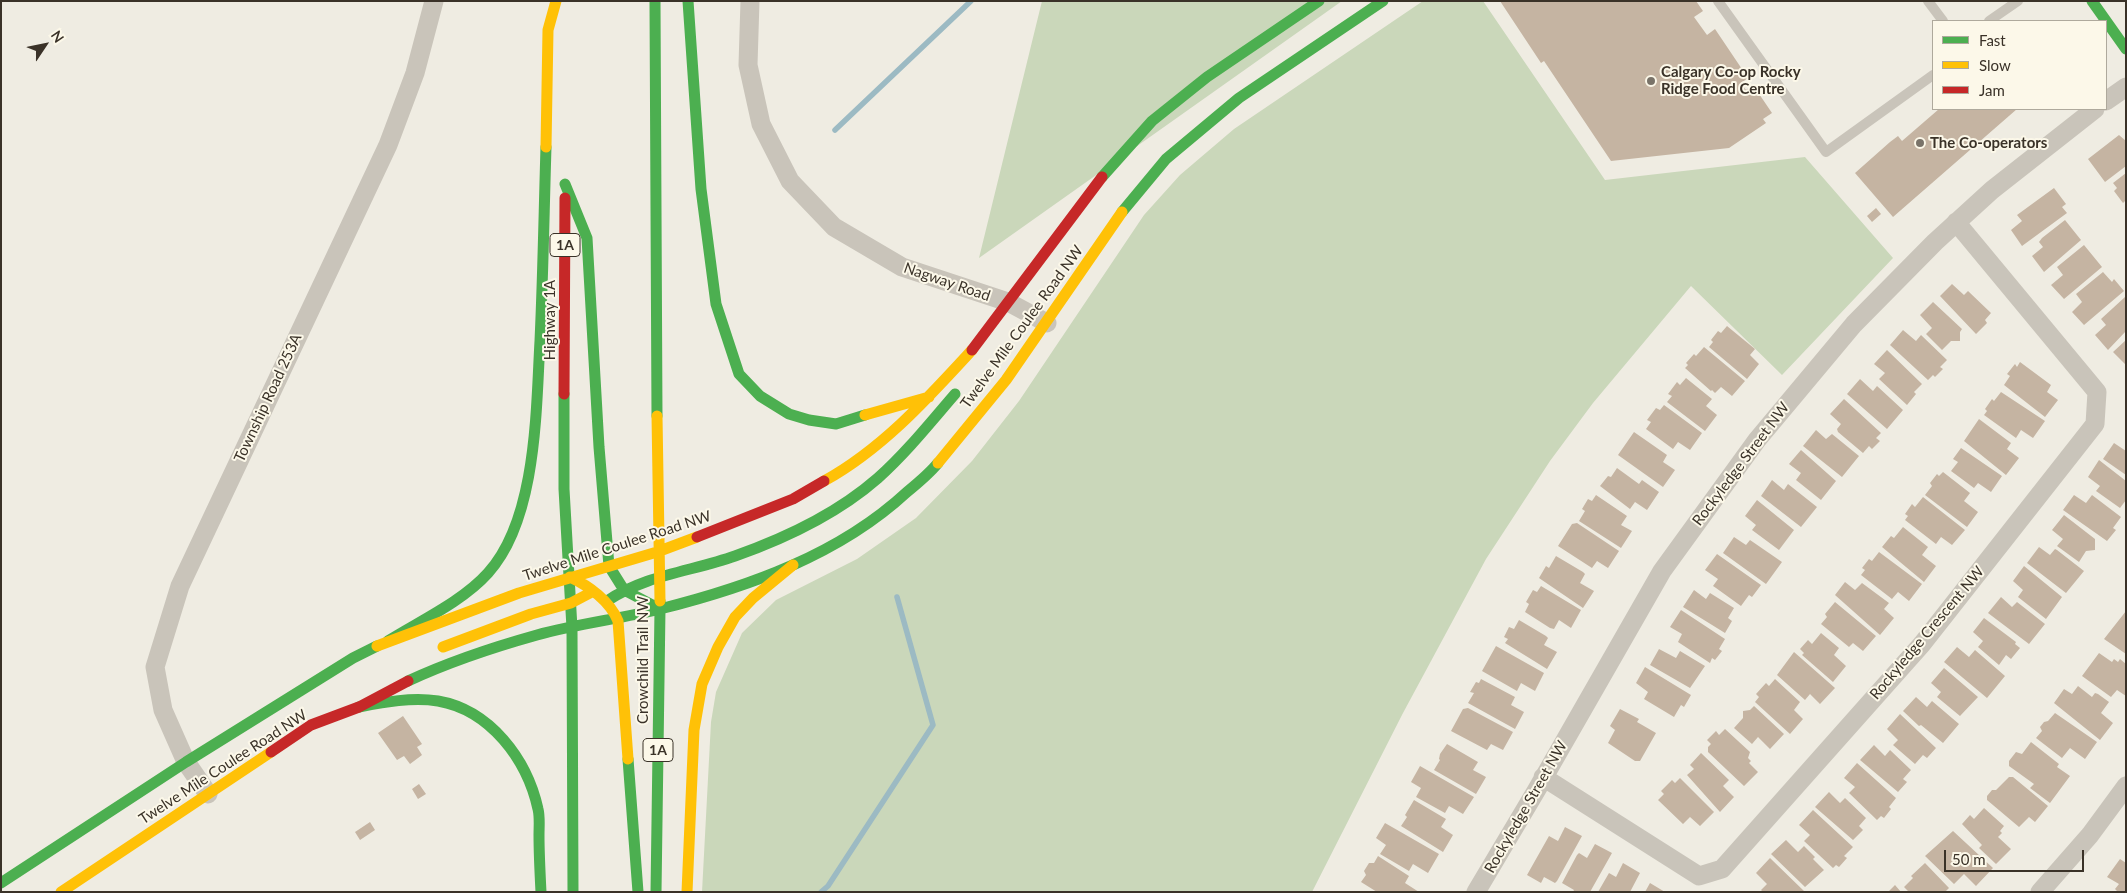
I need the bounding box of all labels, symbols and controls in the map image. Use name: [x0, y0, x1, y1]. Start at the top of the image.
north arrow: [20, 20, 70, 70]
legend: [1932, 20, 2107, 110]
text: N: [48, 27, 68, 46]
text: Fast: [1979, 31, 2006, 49]
text: Slow: [1979, 56, 2011, 74]
place label: Calgary Co-op Rocky Ridge Food Centre: [1661, 63, 1801, 98]
marker: Calgary Co-op Rocky Ridge Food Centre: [1645, 75, 1657, 87]
text: Jam: [1979, 81, 2005, 99]
place label: The Co-operators: [1930, 134, 2047, 152]
marker: The Co-operators: [1914, 137, 1926, 149]
road number: 1A: [550, 234, 580, 256]
street label: Twelve Mile Coulee Road NW: [957, 242, 1087, 412]
street label: Nagway Road: [901, 259, 993, 305]
street label: Highway 1A: [541, 280, 559, 360]
street label: Township Road 253A: [230, 331, 306, 465]
street label: Rockyledge Street NW: [1689, 399, 1793, 529]
street label: Twelve Mile Coulee Road NW: [521, 507, 713, 585]
street label: Rockyledge Crescent NW: [1866, 563, 1988, 703]
street label: Crowchild Trail NW: [634, 596, 652, 724]
street label: Twelve Mile Coulee Road NW: [136, 706, 310, 828]
road number: 1A: [643, 738, 673, 762]
street label: Rockyledge Street NW: [1481, 738, 1571, 876]
scale bar: [1947, 840, 2087, 872]
text: 50 m: [1952, 850, 1986, 868]

